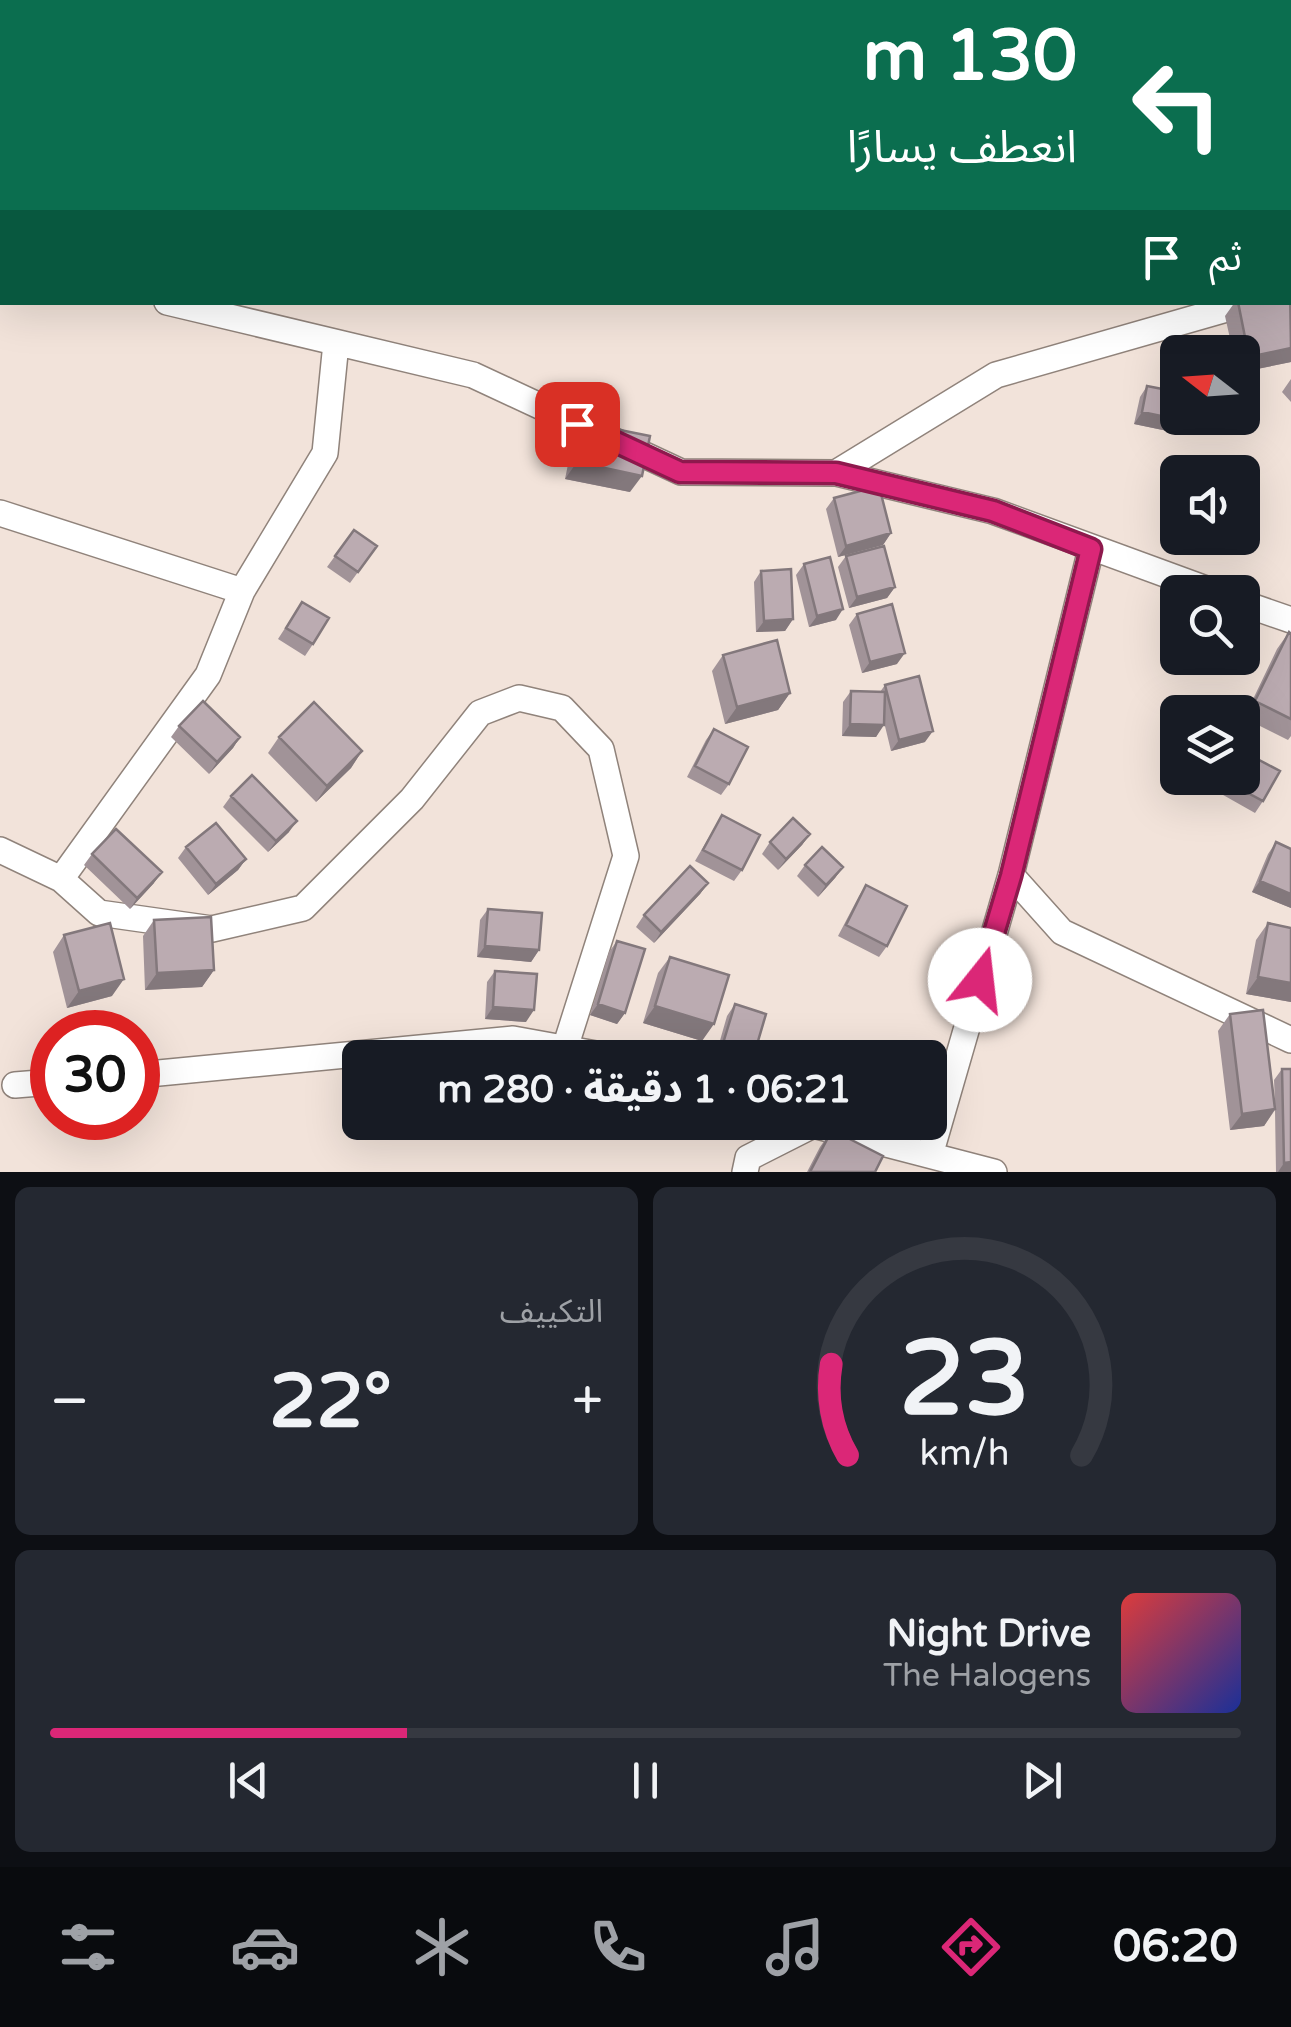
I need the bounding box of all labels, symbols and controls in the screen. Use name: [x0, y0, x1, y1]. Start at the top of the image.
text: 130 m: [863, 15, 1077, 99]
icon: left: [1112, 40, 1242, 170]
text: انعطف يسارًا: [847, 121, 1077, 175]
icon: arrive: [1134, 230, 1189, 285]
text: ثم: [1209, 235, 1242, 281]
north arrow: [1160, 335, 1260, 435]
map controls: [1160, 335, 1260, 795]
pin: [535, 382, 620, 467]
icon: arrive: [550, 397, 605, 452]
button: sound: [1160, 455, 1260, 555]
button: search: [1160, 575, 1260, 675]
button: layers: [1160, 695, 1260, 795]
position arrow: [928, 928, 1032, 1032]
speed limit sign: 30: [30, 1010, 160, 1140]
text: 06:21 · 1 دقيقة · 280 m: [438, 1067, 851, 1113]
text: التكييف: [500, 1293, 603, 1331]
text: 23: [899, 1318, 1030, 1443]
text: 22°: [269, 1357, 392, 1447]
text: −: [50, 1369, 89, 1435]
text: +: [572, 1369, 603, 1435]
text: km/h: [920, 1432, 1009, 1475]
text: Night Drive: [887, 1611, 1091, 1657]
text: The Halogens: [883, 1657, 1091, 1695]
icon: previous: [221, 1753, 276, 1808]
icon: pause: [618, 1753, 673, 1808]
icon: next: [1015, 1753, 1070, 1808]
icon: filters: [53, 1912, 123, 1982]
icon: car: [230, 1912, 300, 1982]
icon: climate: [407, 1912, 477, 1982]
icon: phone: [583, 1912, 653, 1982]
icon: music: [760, 1912, 830, 1982]
icon: directions: [936, 1912, 1006, 1982]
text: 06:20: [1113, 1920, 1238, 1974]

